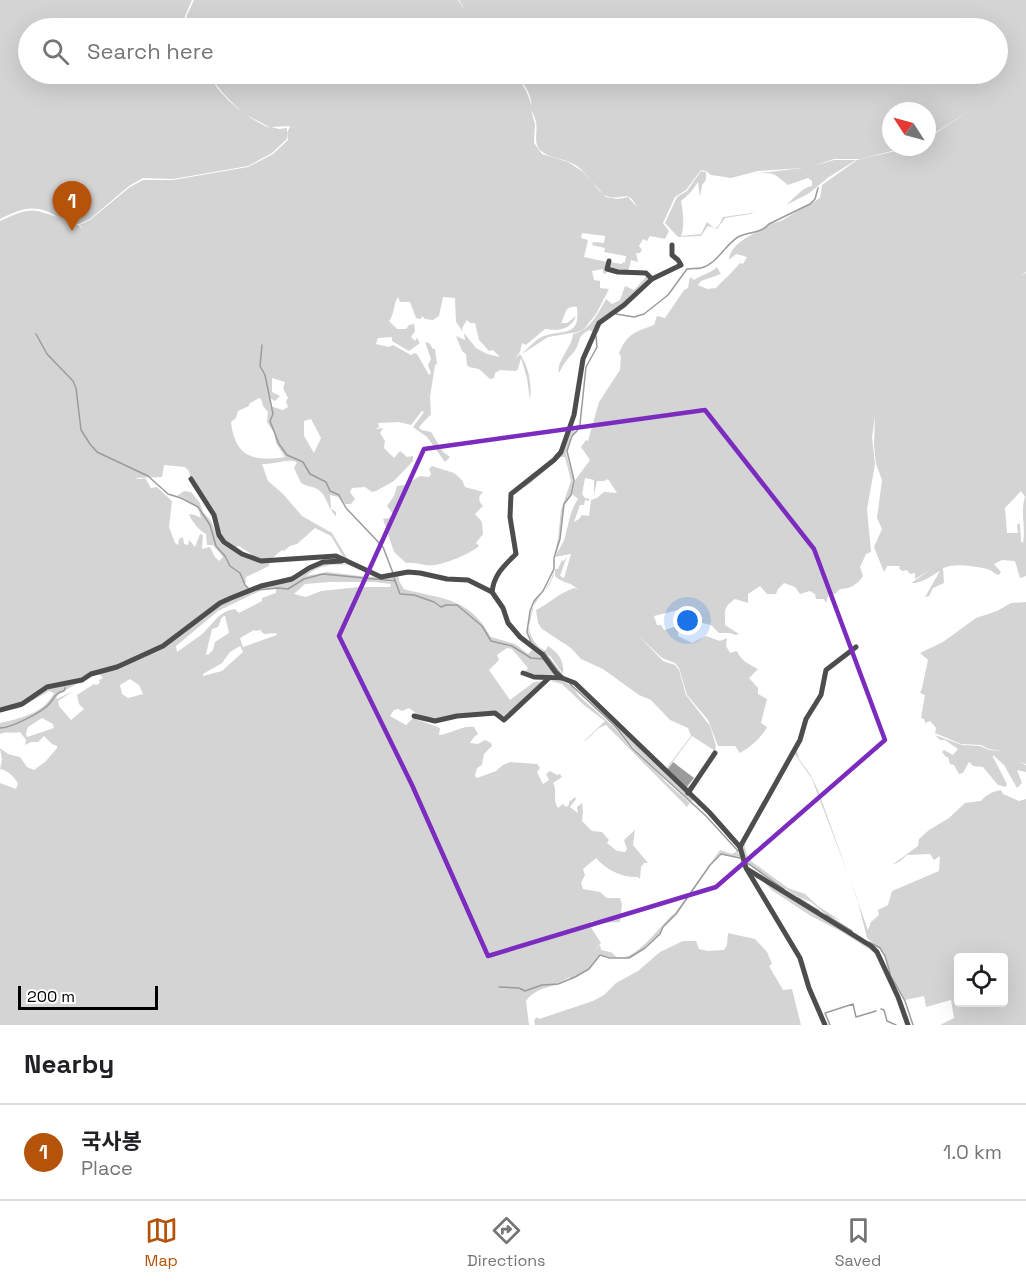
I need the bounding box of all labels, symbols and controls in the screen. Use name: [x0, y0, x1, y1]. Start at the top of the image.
search box: [18, 18, 1008, 84]
icon: search: [39, 35, 72, 68]
text: Search here: [87, 37, 214, 65]
north arrow: [882, 102, 936, 156]
pin: 1: [52, 182, 92, 231]
your location: [673, 606, 702, 635]
map controls: [954, 953, 1008, 1007]
button: locate: [954, 953, 1008, 1007]
scale bar: [18, 983, 158, 1010]
text: 200 m: [27, 986, 75, 1007]
text: Nearby: [24, 1047, 114, 1081]
text: 국사봉: [81, 1127, 142, 1155]
text: 1: [39, 1139, 48, 1165]
text: 1.0 km: [943, 1139, 1002, 1165]
text: Place: [81, 1155, 133, 1181]
tab: Map: [145, 1214, 178, 1271]
tab: Directions: [467, 1214, 546, 1271]
tab: Saved: [835, 1214, 881, 1271]

